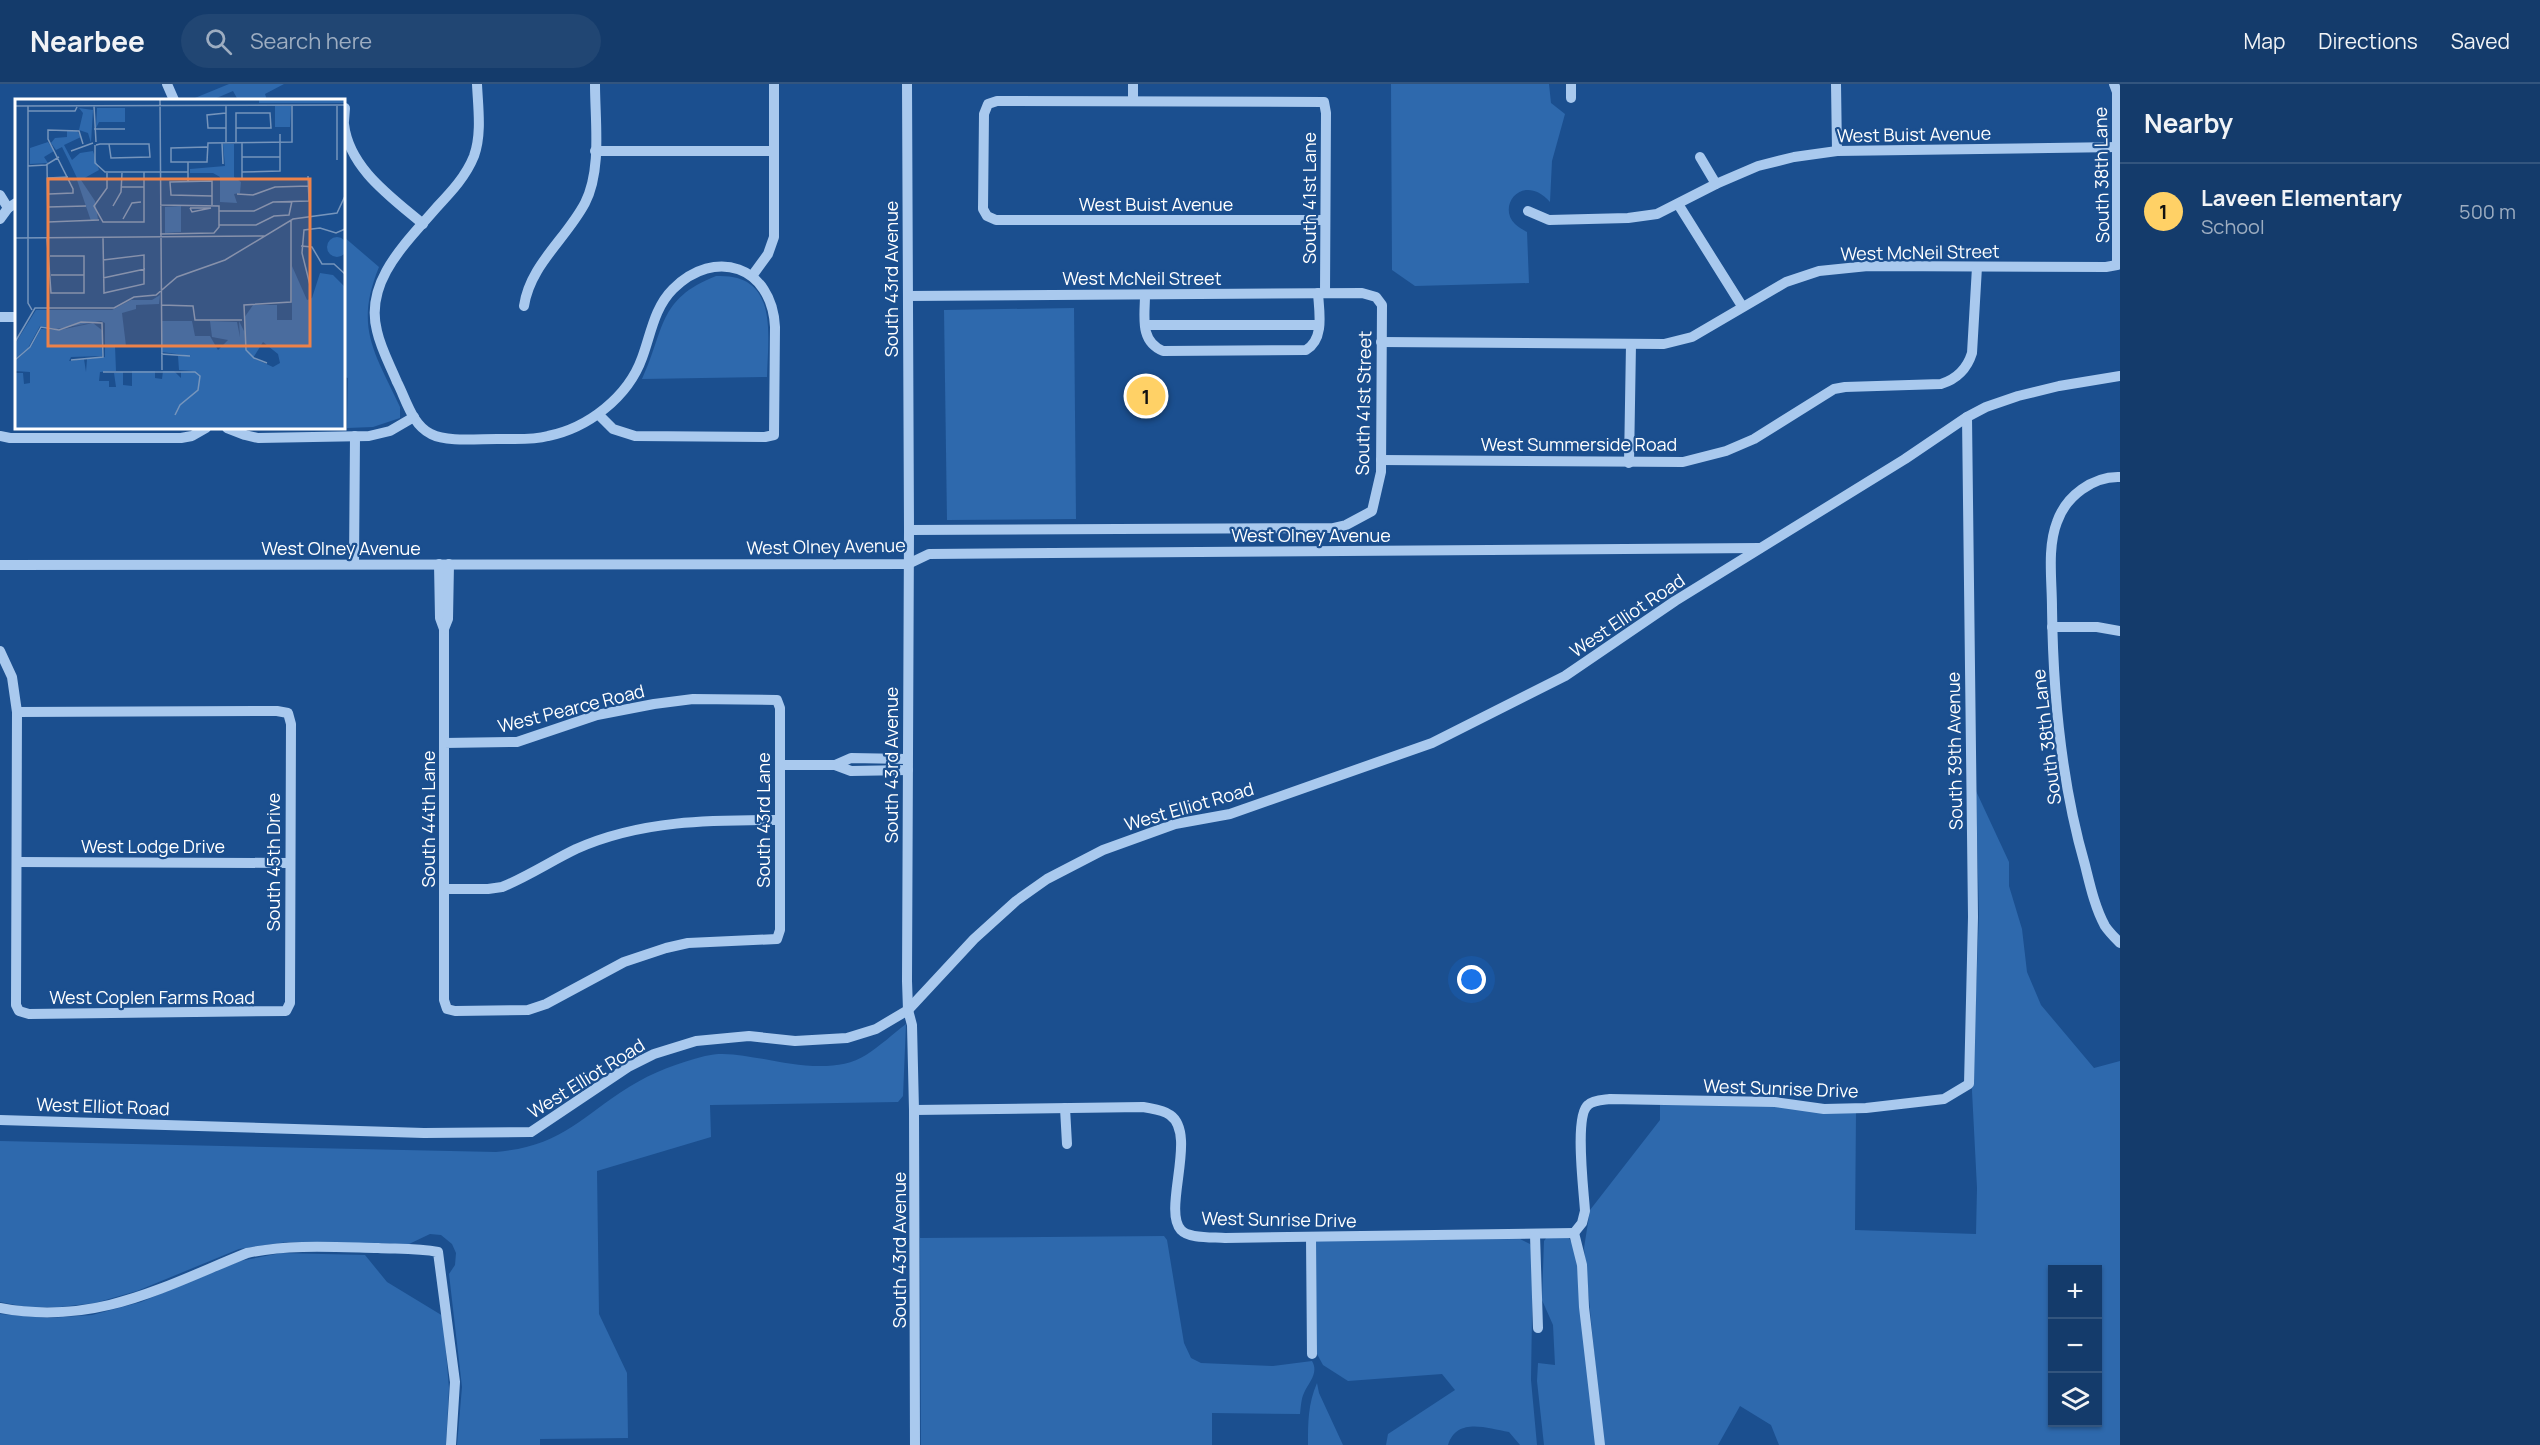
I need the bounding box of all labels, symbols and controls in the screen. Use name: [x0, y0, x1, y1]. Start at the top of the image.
search box: [181, 14, 601, 68]
text: Nearbee: [30, 22, 145, 60]
icon: search: [202, 25, 235, 58]
text: Search here: [250, 26, 372, 56]
text: Map: [2244, 27, 2285, 55]
text: Directions: [2318, 27, 2418, 55]
text: Saved: [2451, 27, 2510, 55]
inset map: [15, 99, 345, 429]
text: Nearby: [2144, 105, 2233, 141]
street label: South 38th Lane: [2088, 107, 2114, 243]
street label: West Buist Avenue: [1837, 121, 1991, 147]
street label: South 41st Lane: [1297, 132, 1321, 264]
text: Laveen Elementary: [2201, 183, 2402, 213]
street label: West Buist Avenue: [1079, 192, 1233, 216]
text: 1: [2159, 198, 2168, 225]
text: 500 m: [2459, 198, 2516, 225]
street label: South 43rd Avenue: [879, 201, 903, 357]
text: School: [2201, 213, 2265, 240]
street label: West McNeil Street: [1840, 239, 2000, 265]
street label: West McNeil Street: [1062, 266, 1222, 290]
street label: South 41st Street: [1350, 330, 1376, 476]
pin: 1: [1126, 374, 1166, 418]
street label: West Summerside Road: [1481, 432, 1677, 456]
street label: West Olney Avenue: [1231, 523, 1391, 547]
street label: West Olney Avenue: [746, 533, 906, 559]
street label: West Olney Avenue: [261, 536, 421, 560]
street label: West Elliot Road: [1565, 568, 1689, 662]
street label: South 38th Lane: [2026, 668, 2066, 806]
street label: South 39th Avenue: [1941, 672, 1967, 830]
street label: West Pearce Road: [495, 678, 647, 738]
street label: South 43rd Avenue: [879, 687, 903, 843]
street label: South 44th Lane: [416, 750, 440, 888]
street label: South 43rd Lane: [751, 752, 775, 888]
street label: West Elliot Road: [1122, 776, 1256, 836]
street label: South 45th Drive: [261, 793, 285, 931]
street label: West Lodge Drive: [81, 834, 225, 858]
your location: [1457, 965, 1486, 994]
street label: West Coplen Farms Road: [49, 985, 255, 1009]
street label: West Elliot Road: [523, 1032, 649, 1124]
street label: West Sunrise Drive: [1703, 1073, 1859, 1103]
street label: West Elliot Road: [36, 1092, 170, 1120]
street label: South 43rd Avenue: [887, 1172, 911, 1328]
street label: West Sunrise Drive: [1201, 1206, 1357, 1232]
map controls: [2048, 1265, 2102, 1427]
button: +: [2048, 1265, 2102, 1319]
button: −: [2048, 1319, 2102, 1373]
button: layers: [2048, 1373, 2102, 1427]

